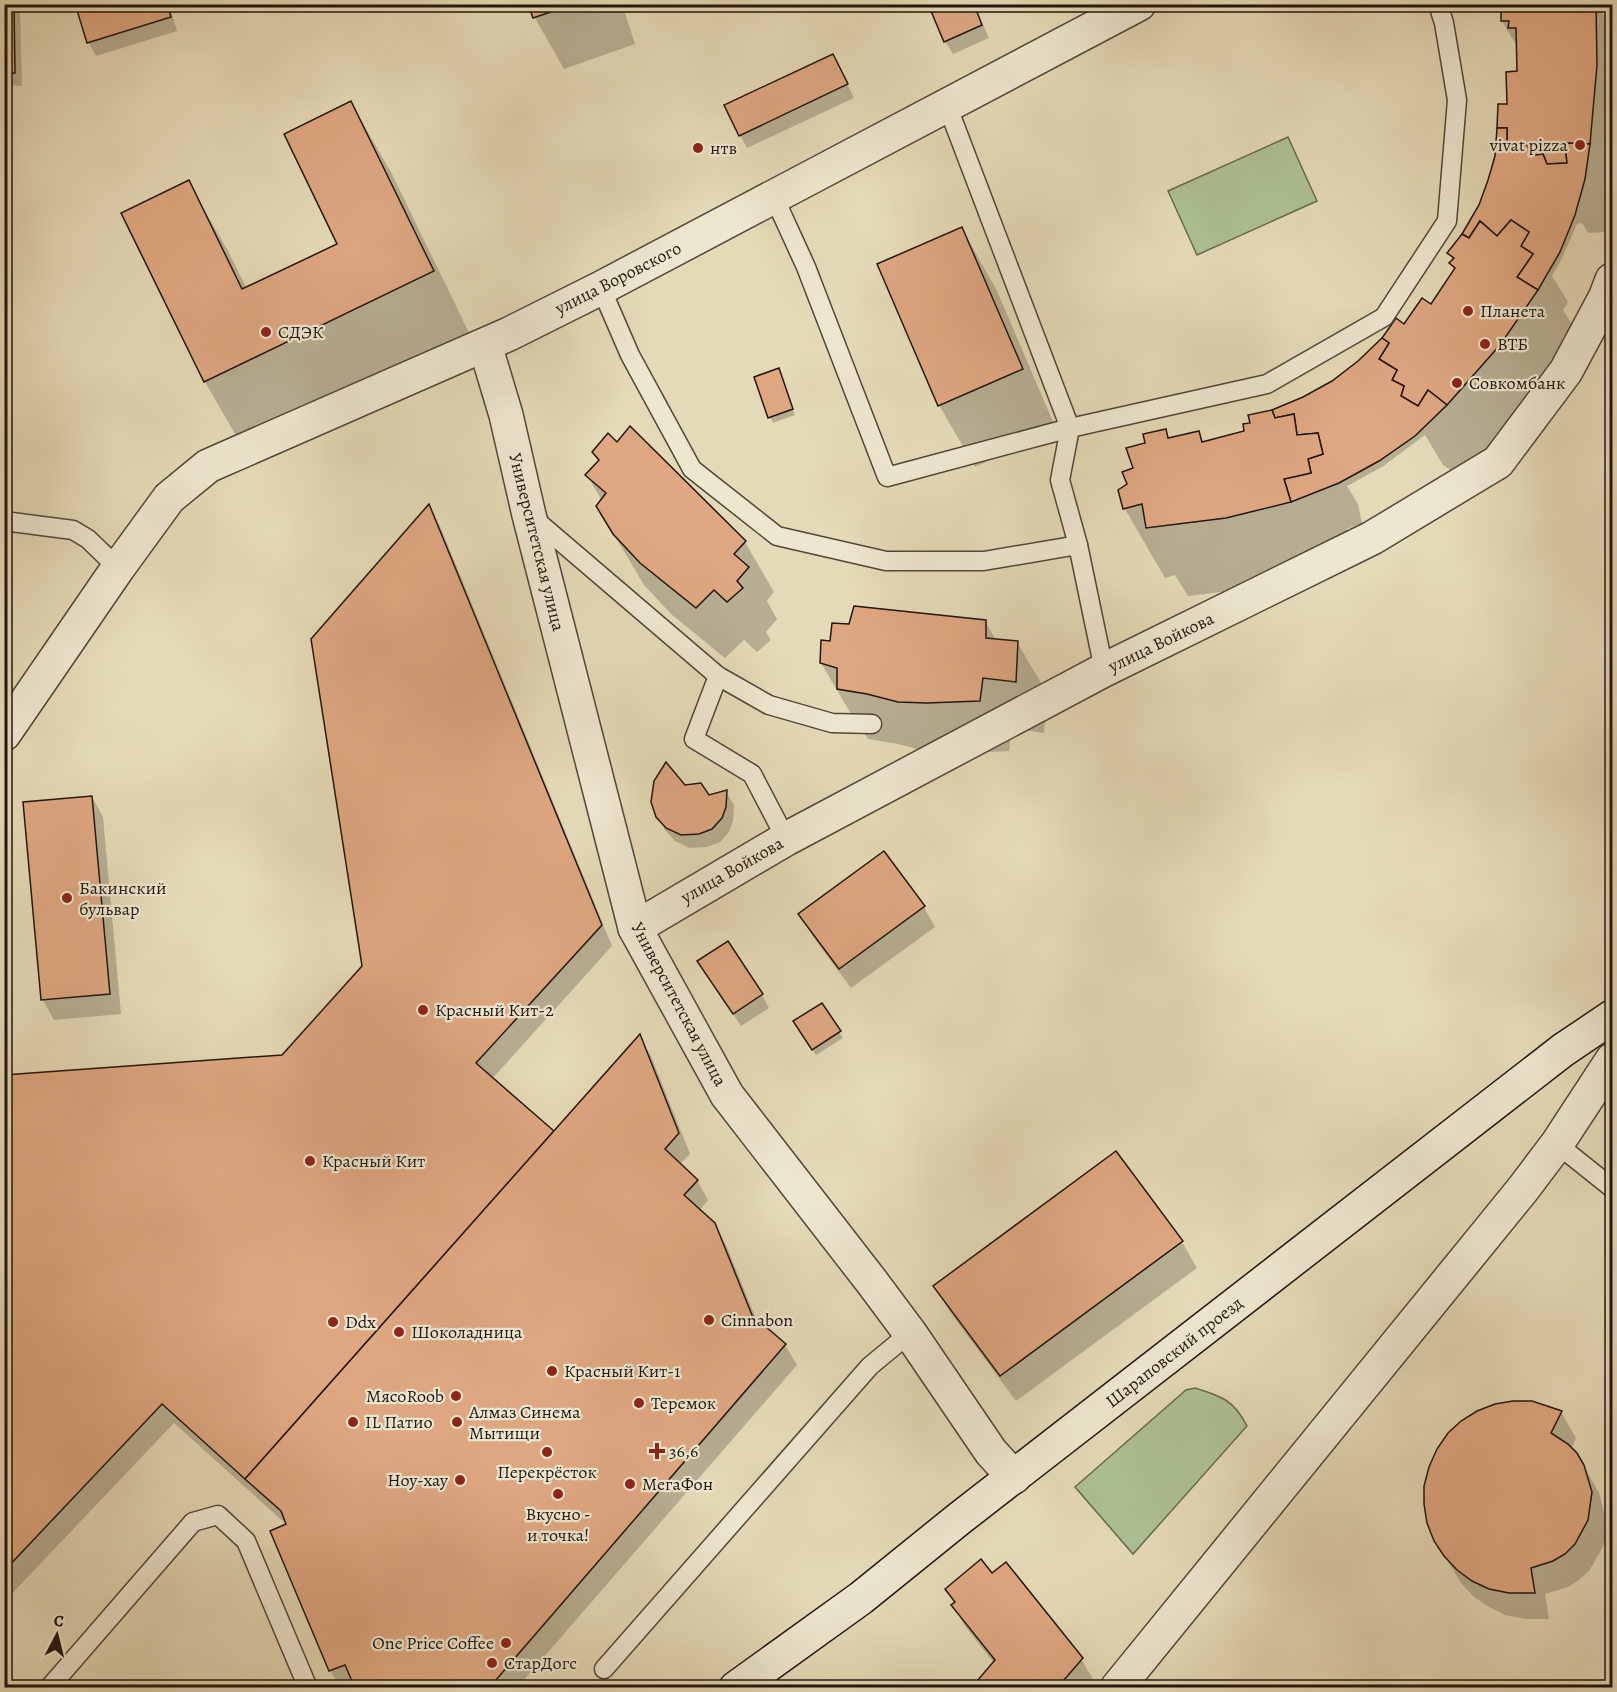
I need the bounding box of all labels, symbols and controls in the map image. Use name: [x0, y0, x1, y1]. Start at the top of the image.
place label: vivat pizza: [1489, 133, 1569, 157]
place label: нтв: [710, 136, 737, 160]
marker: vivat pizza: [1573, 138, 1587, 152]
marker: нтв: [691, 141, 705, 155]
street label: улица Воровского: [550, 236, 685, 321]
place label: Планета: [1480, 299, 1546, 323]
marker: Планета: [1461, 304, 1475, 318]
place label: СДЭК: [278, 320, 324, 344]
marker: СДЭК: [259, 325, 273, 339]
place label: ВТБ: [1497, 332, 1528, 356]
marker: ВТБ: [1478, 337, 1492, 351]
place label: Совкомбанк: [1469, 371, 1565, 395]
marker: Совкомбанк: [1450, 376, 1464, 390]
street label: Университетская улица: [503, 450, 571, 634]
street label: улица Войкова: [1103, 606, 1218, 678]
street label: улица Войкова: [675, 831, 788, 910]
place label: Бакинский бульвар: [79, 876, 167, 921]
marker: Бакинский бульвар: [60, 891, 74, 905]
street label: Университетская улица: [626, 918, 733, 1091]
place label: Красный Кит-2: [435, 998, 554, 1022]
marker: Красный Кит-2: [416, 1003, 430, 1017]
place label: Красный Кит: [322, 1149, 425, 1173]
marker: Красный Кит: [303, 1154, 317, 1168]
street label: Шараповский проезд: [1100, 1291, 1248, 1413]
place label: Cinnabon: [721, 1308, 793, 1332]
place label: Ddx: [345, 1310, 376, 1334]
marker: Cinnabon: [702, 1313, 716, 1327]
marker: Ddx: [326, 1315, 340, 1329]
place label: Шоколадница: [411, 1320, 523, 1344]
marker: Шоколадница: [392, 1325, 406, 1339]
place label: Красный Кит-1: [564, 1359, 680, 1383]
marker: Красный Кит-1: [545, 1364, 559, 1378]
place label: МясоRoob: [366, 1384, 444, 1408]
marker: МясоRoob: [449, 1389, 463, 1403]
place label: Теремок: [651, 1391, 716, 1415]
marker: Теремок: [632, 1396, 646, 1410]
place label: Алмаз Синема Мытищи: [468, 1400, 581, 1445]
place label: IL Патио: [365, 1410, 433, 1434]
marker: IL Патио: [346, 1415, 360, 1429]
marker: Алмаз Синема Мытищи: [450, 1415, 464, 1429]
place label: 36,6: [669, 1439, 698, 1463]
marker: 36,6: [650, 1444, 664, 1458]
marker: Перекрёсток: [540, 1445, 554, 1459]
place label: Перекрёсток: [497, 1460, 597, 1484]
place label: Ноу-хау: [387, 1468, 449, 1492]
place label: МегаФон: [642, 1472, 713, 1496]
marker: Ноу-хау: [453, 1473, 467, 1487]
marker: МегаФон: [623, 1477, 637, 1491]
marker: Вкусно - и точка!: [551, 1487, 565, 1501]
place label: Вкусно - и точка!: [525, 1502, 591, 1547]
north arrow: [27, 1605, 87, 1665]
text: С: [52, 1610, 65, 1633]
place label: One Price Coffee: [372, 1631, 494, 1655]
marker: One Price Coffee: [499, 1636, 513, 1650]
place label: СтарДогс: [504, 1651, 577, 1675]
marker: СтарДогс: [485, 1656, 499, 1670]

